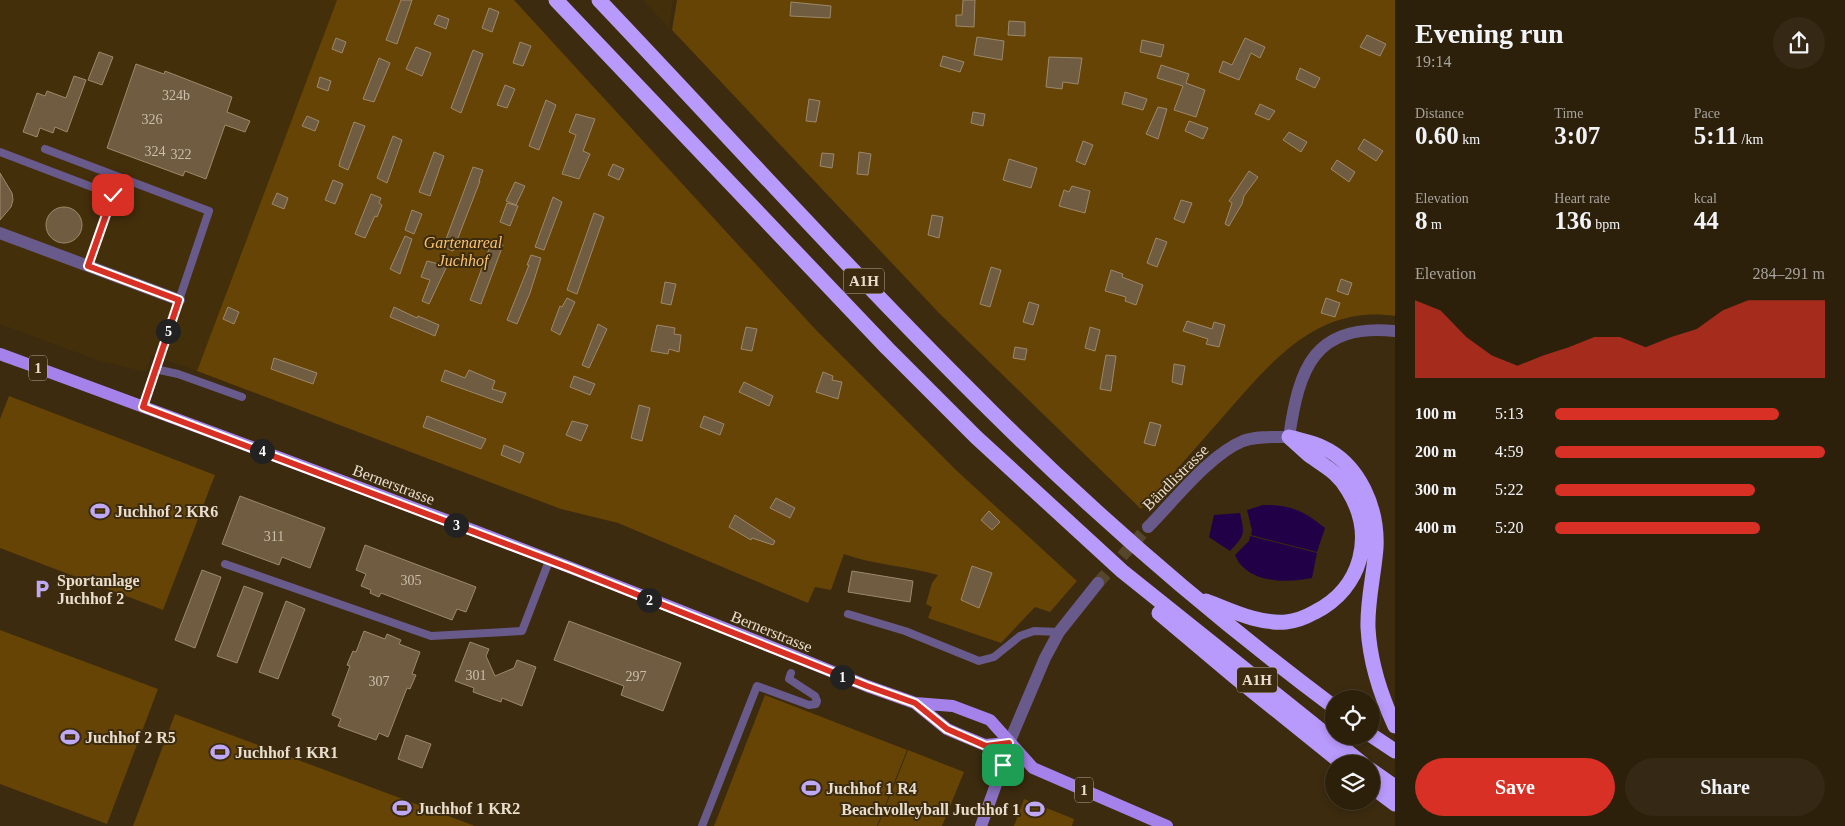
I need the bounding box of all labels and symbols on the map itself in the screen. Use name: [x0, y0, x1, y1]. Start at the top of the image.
house number: 324b: [162, 88, 190, 103]
house number: 326: [142, 112, 163, 127]
house number: 324: [145, 144, 166, 159]
house number: 322: [171, 147, 192, 162]
pin: [92, 174, 134, 216]
park label: Gartenareal Juchhof: [424, 234, 503, 270]
road number: A1H: [844, 268, 884, 294]
pin: 5: [156, 318, 180, 344]
road number: 1: [29, 356, 47, 380]
pin: 4: [250, 438, 274, 464]
street label: Bändlistrasse: [1139, 441, 1212, 514]
street label: Bernerstrasse: [351, 461, 437, 508]
sports icon: Juchhof 2 KR6: [89, 500, 111, 522]
place label: Juchhof 2 KR6: [115, 503, 218, 520]
pin: 3: [444, 512, 468, 538]
house number: 311: [264, 529, 284, 544]
place label: Sportanlage Juchhof 2: [57, 572, 140, 607]
house number: 305: [401, 573, 422, 588]
parking icon: Sportanlage Juchhof 2: [31, 578, 53, 600]
pin: 2: [636, 588, 662, 612]
street label: Bernerstrasse: [729, 607, 815, 655]
pin: 1: [830, 664, 854, 690]
house number: 301: [466, 668, 487, 683]
road number: A1H: [1237, 668, 1277, 692]
house number: 297: [626, 669, 647, 684]
house number: 307: [369, 674, 390, 689]
sports icon: Juchhof 2 R5: [59, 726, 81, 748]
place label: Juchhof 2 R5: [85, 729, 176, 746]
sports icon: Juchhof 1 KR1: [209, 741, 231, 763]
place label: Juchhof 1 KR1: [235, 744, 338, 761]
pin: [982, 744, 1024, 786]
sports icon: Juchhof 1 R4: [800, 777, 822, 799]
road number: 1: [1075, 778, 1093, 802]
place label: Juchhof 1 R4: [826, 780, 917, 797]
sports icon: Juchhof 1 KR2: [391, 797, 413, 819]
sports icon: Beachvolleyball Juchhof 1: [1024, 798, 1046, 820]
place label: Juchhof 1 KR2: [417, 800, 520, 817]
place label: Beachvolleyball Juchhof 1: [841, 801, 1020, 819]

